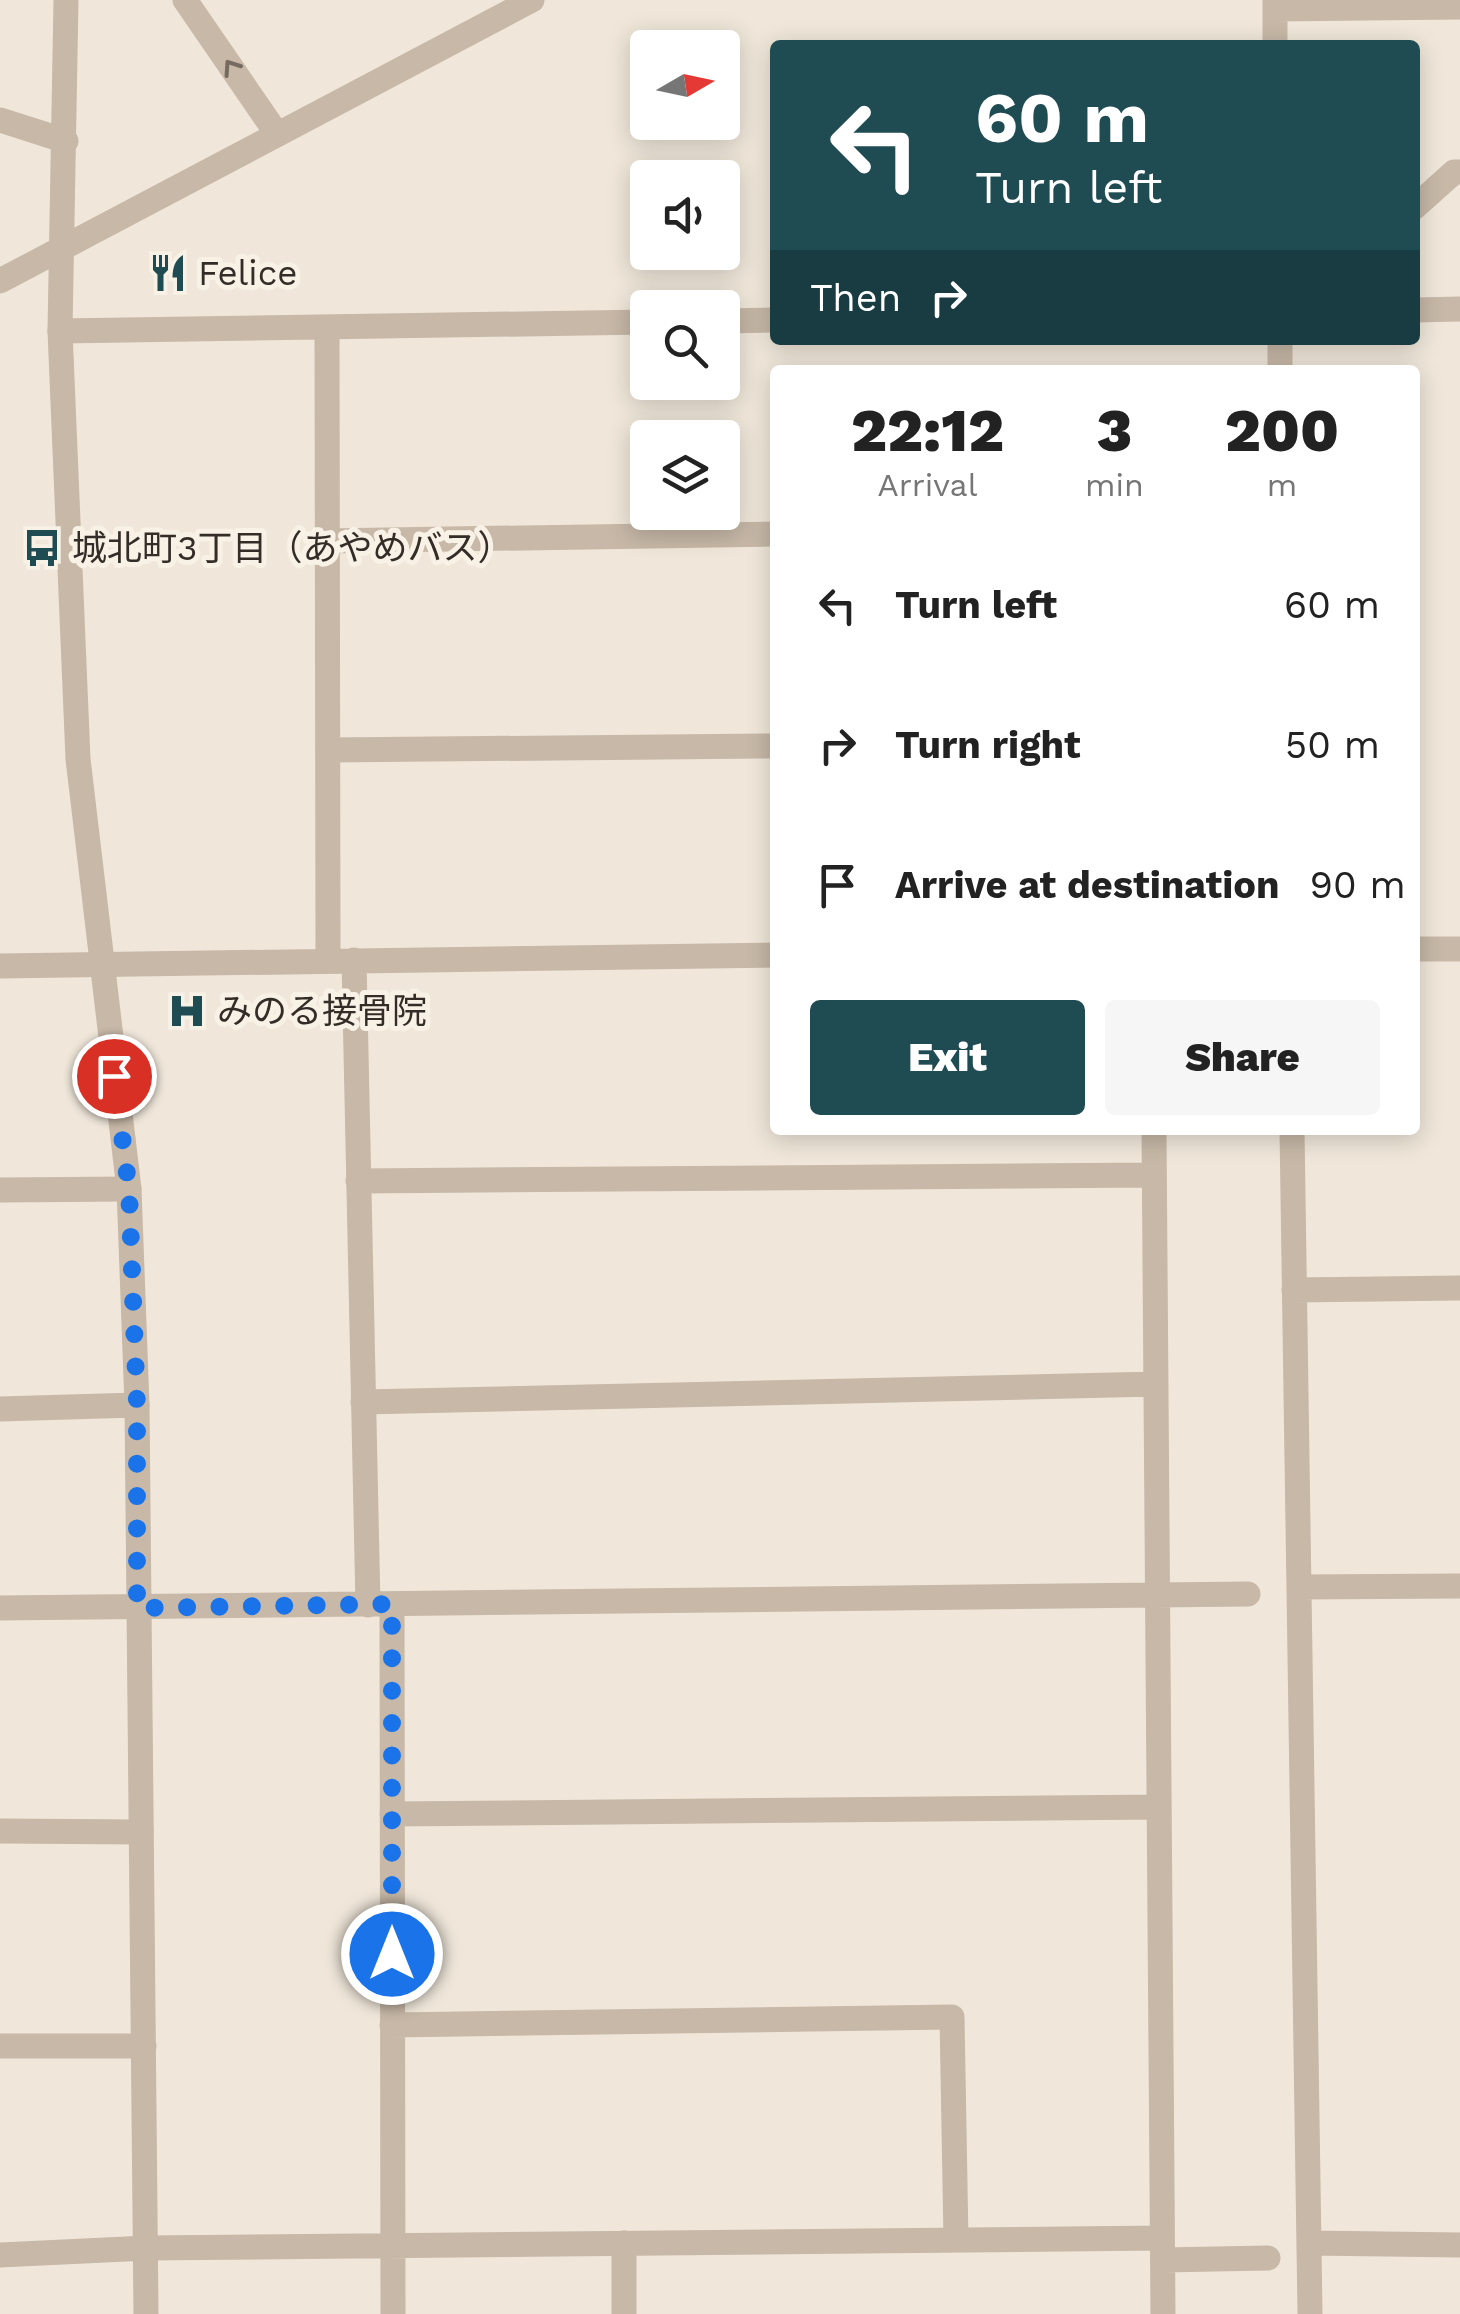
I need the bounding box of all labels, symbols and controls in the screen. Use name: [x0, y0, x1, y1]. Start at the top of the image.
north arrow: [630, 30, 740, 140]
map controls: [630, 30, 740, 530]
one-way arrow: [225, 60, 243, 79]
text: 60 m: [975, 77, 1149, 159]
icon: left: [810, 80, 940, 210]
button: sound: [630, 160, 740, 270]
text: Turn left: [975, 161, 1162, 214]
restaurant icon: Felice: [147, 252, 189, 294]
place label: Felice: [198, 252, 297, 294]
icon: right: [921, 270, 976, 325]
text: Then: [810, 276, 901, 320]
button: search: [630, 290, 740, 400]
text: 22:12: [851, 395, 1004, 466]
text: 3: [1097, 395, 1132, 466]
text: 200: [1225, 395, 1339, 466]
button: layers: [630, 420, 740, 530]
text: Arrival: [878, 466, 977, 504]
text: min: [1085, 466, 1144, 504]
text: m: [1267, 466, 1297, 504]
bus stop icon: 城北町3丁目（あやめバス）: [21, 527, 63, 569]
place label: 城北町3丁目（あやめバス）: [72, 527, 512, 569]
icon: left: [810, 578, 865, 633]
text: Turn left: [895, 583, 1057, 627]
text: 60 m: [1284, 583, 1380, 627]
icon: right: [810, 718, 865, 773]
text: Turn right: [895, 723, 1081, 767]
text: 50 m: [1285, 723, 1380, 767]
icon: arrive: [810, 858, 865, 913]
text: Arrive at destination: [895, 863, 1280, 907]
text: 90 m: [1310, 863, 1406, 907]
hospital icon: みのる接骨院: [166, 990, 208, 1032]
place label: みのる接骨院: [217, 990, 427, 1032]
button: Exit: [810, 1000, 1085, 1115]
button: Share: [1105, 1000, 1380, 1115]
pin: [72, 1034, 157, 1119]
icon: arrive: [87, 1049, 142, 1104]
position arrow: [340, 1902, 444, 2006]

